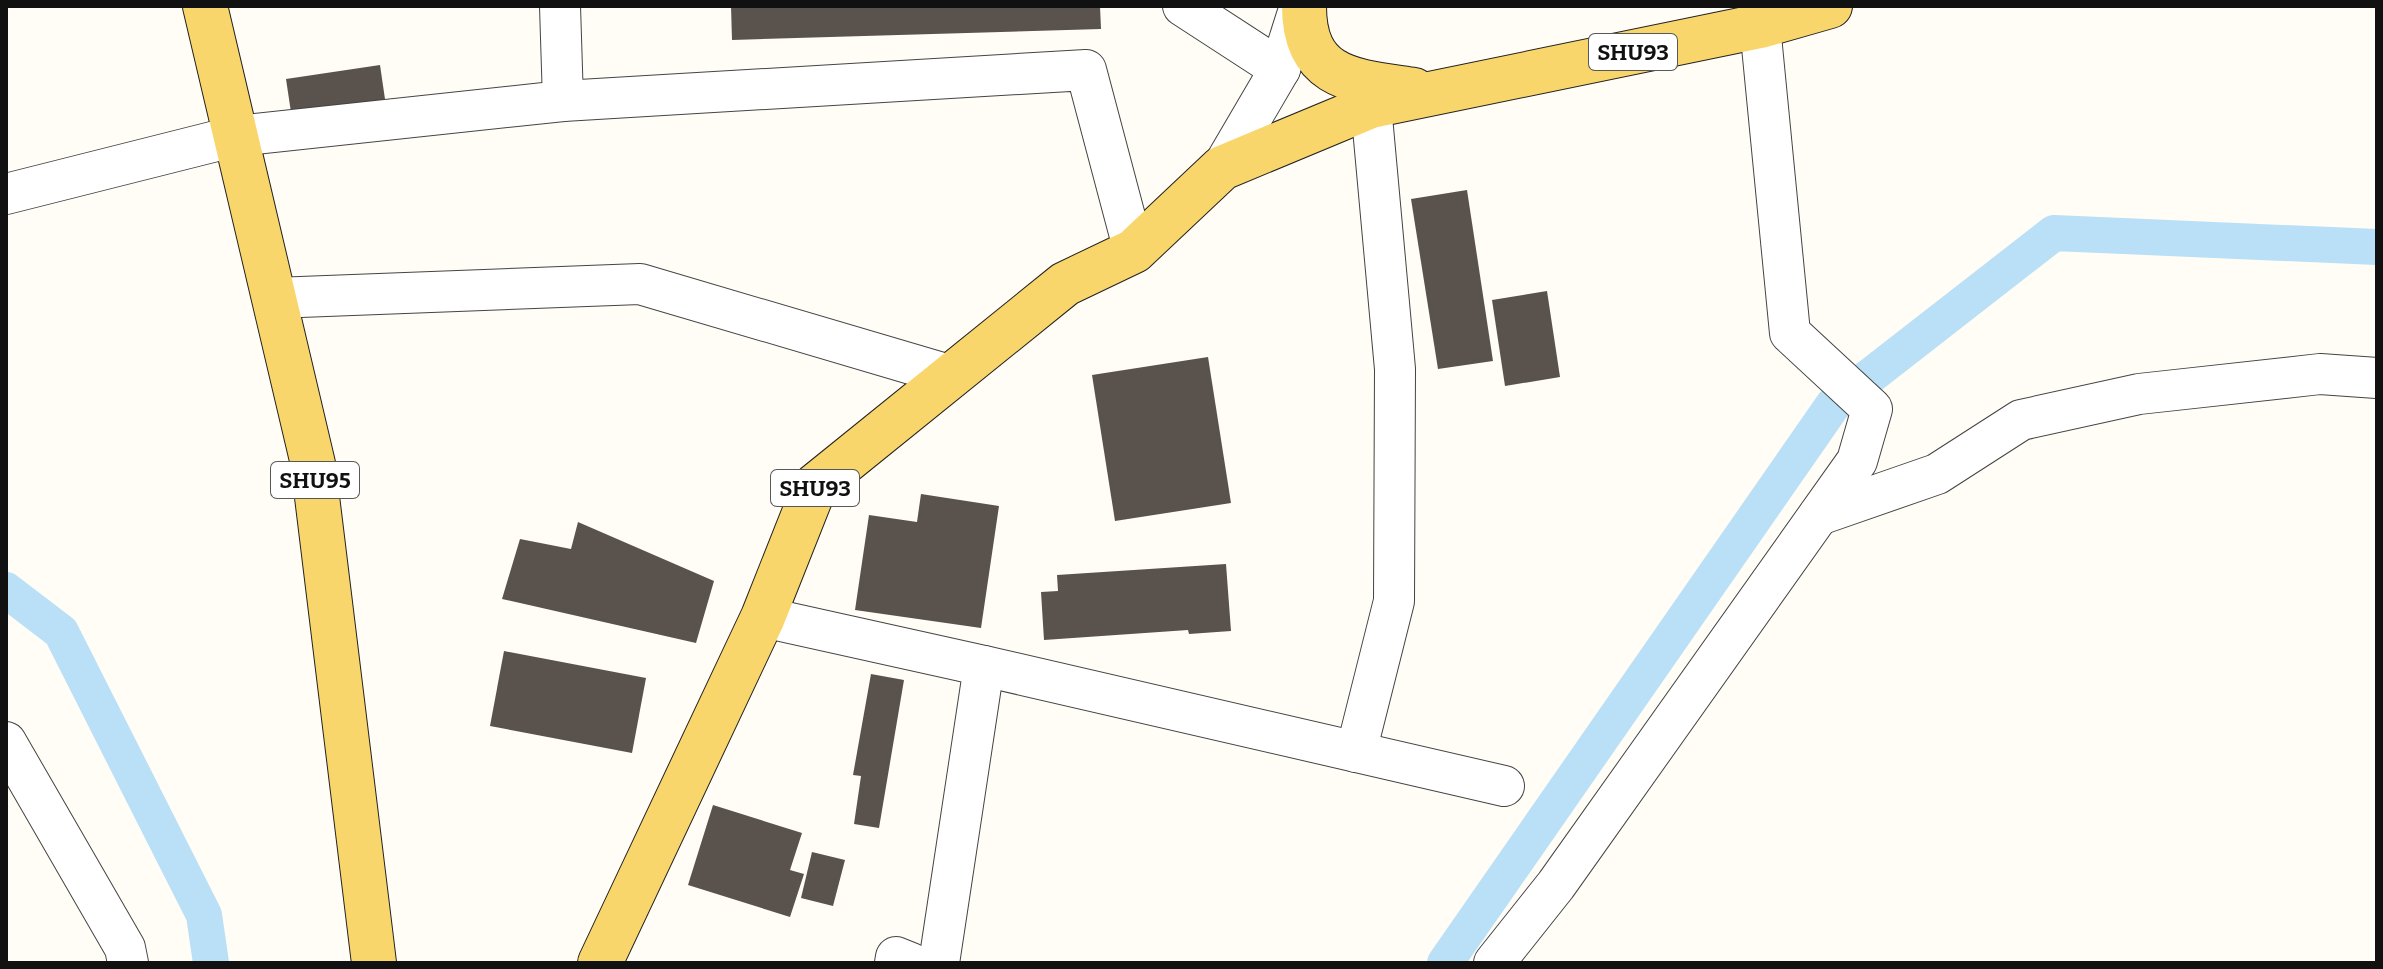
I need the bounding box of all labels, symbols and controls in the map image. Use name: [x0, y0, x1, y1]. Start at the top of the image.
road number: SHU93: [1589, 34, 1677, 70]
road number: SHU95: [271, 462, 359, 498]
road number: SHU93: [771, 470, 859, 506]

